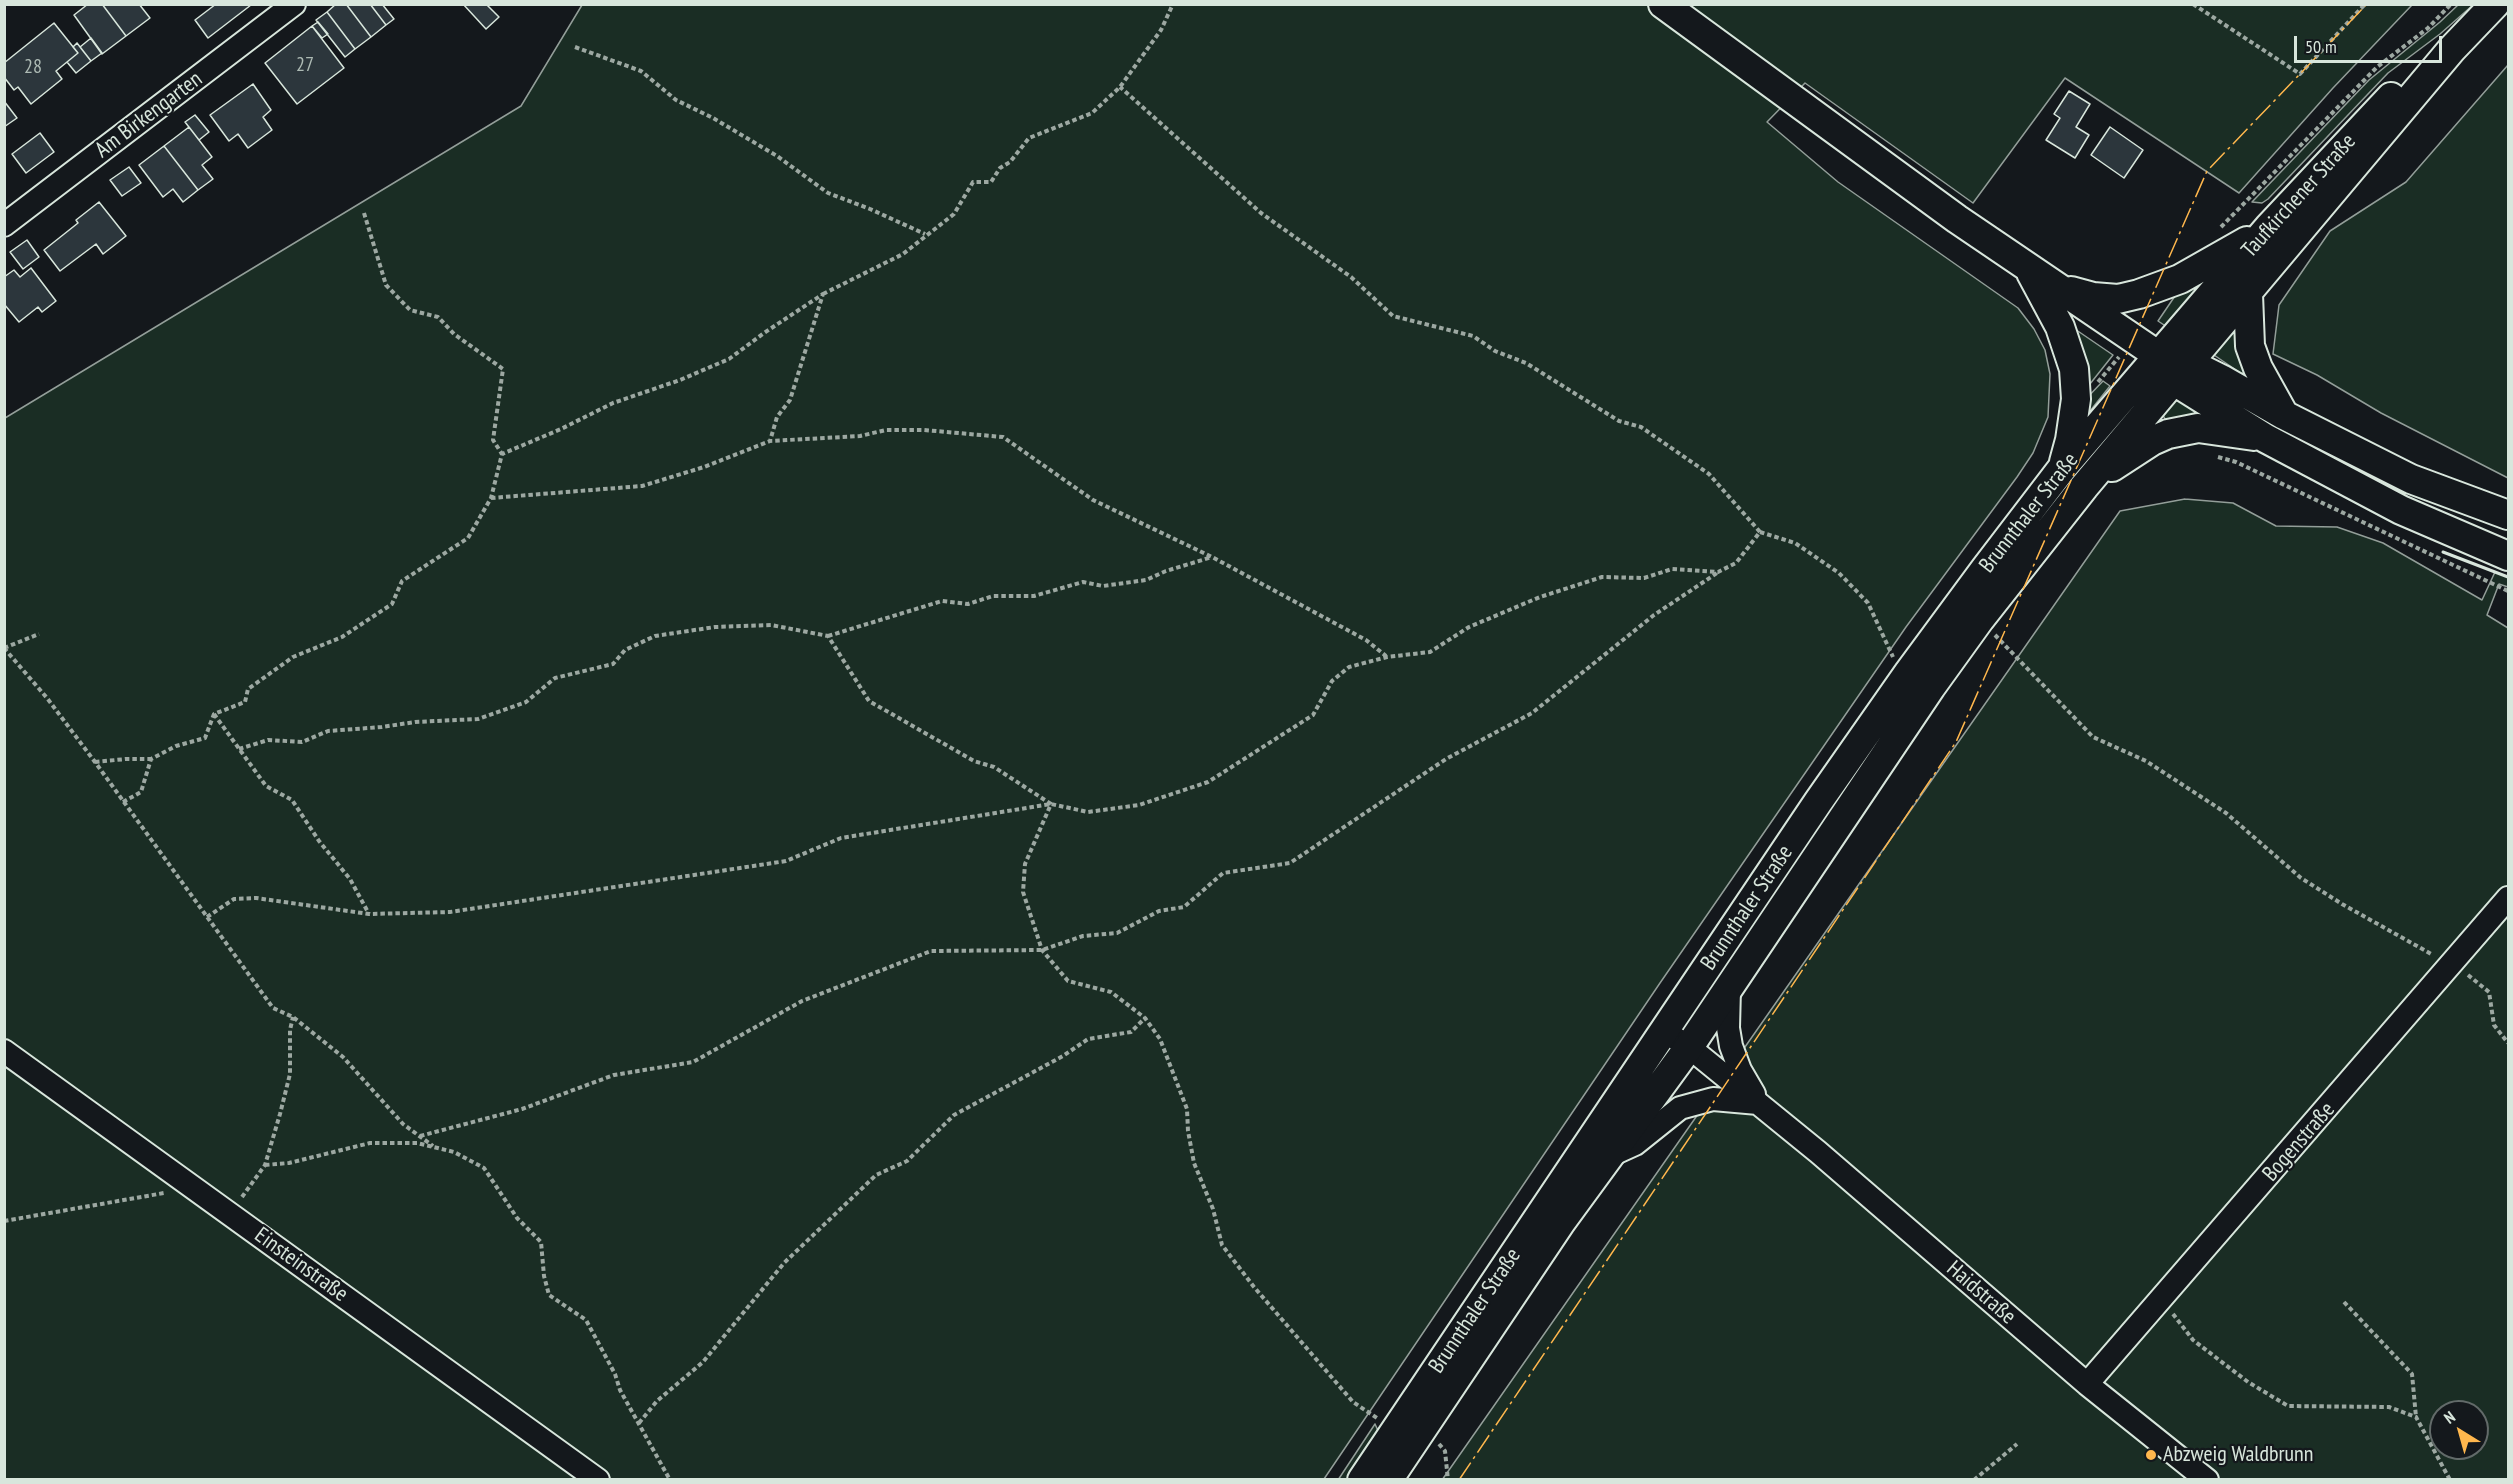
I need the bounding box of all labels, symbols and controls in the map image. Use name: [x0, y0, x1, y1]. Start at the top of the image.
scale bar: [2297, 24, 2446, 62]
text: 50 m: [2305, 35, 2337, 58]
house number: 27: [296, 53, 314, 77]
house number: 28: [24, 55, 42, 79]
street label: Am Birkengarten: [90, 66, 208, 164]
street label: Taufkirchener Straße: [2237, 129, 2361, 263]
street label: Brunnthaler Straße: [1974, 448, 2084, 578]
street label: Brunnthaler Straße: [1696, 841, 1798, 975]
street label: Bogenstraße: [2257, 1097, 2341, 1187]
street label: Einsteinstraße: [249, 1222, 353, 1308]
street label: Brunnthaler Straße: [1424, 1244, 1526, 1378]
street label: Haidstraße: [1941, 1256, 2021, 1330]
north arrow: [2429, 1400, 2489, 1460]
text: N: [2440, 1407, 2459, 1428]
place label: Abzweig Waldbrunn: [2163, 1442, 2313, 1468]
marker: Abzweig Waldbrunn: [2144, 1448, 2158, 1462]

